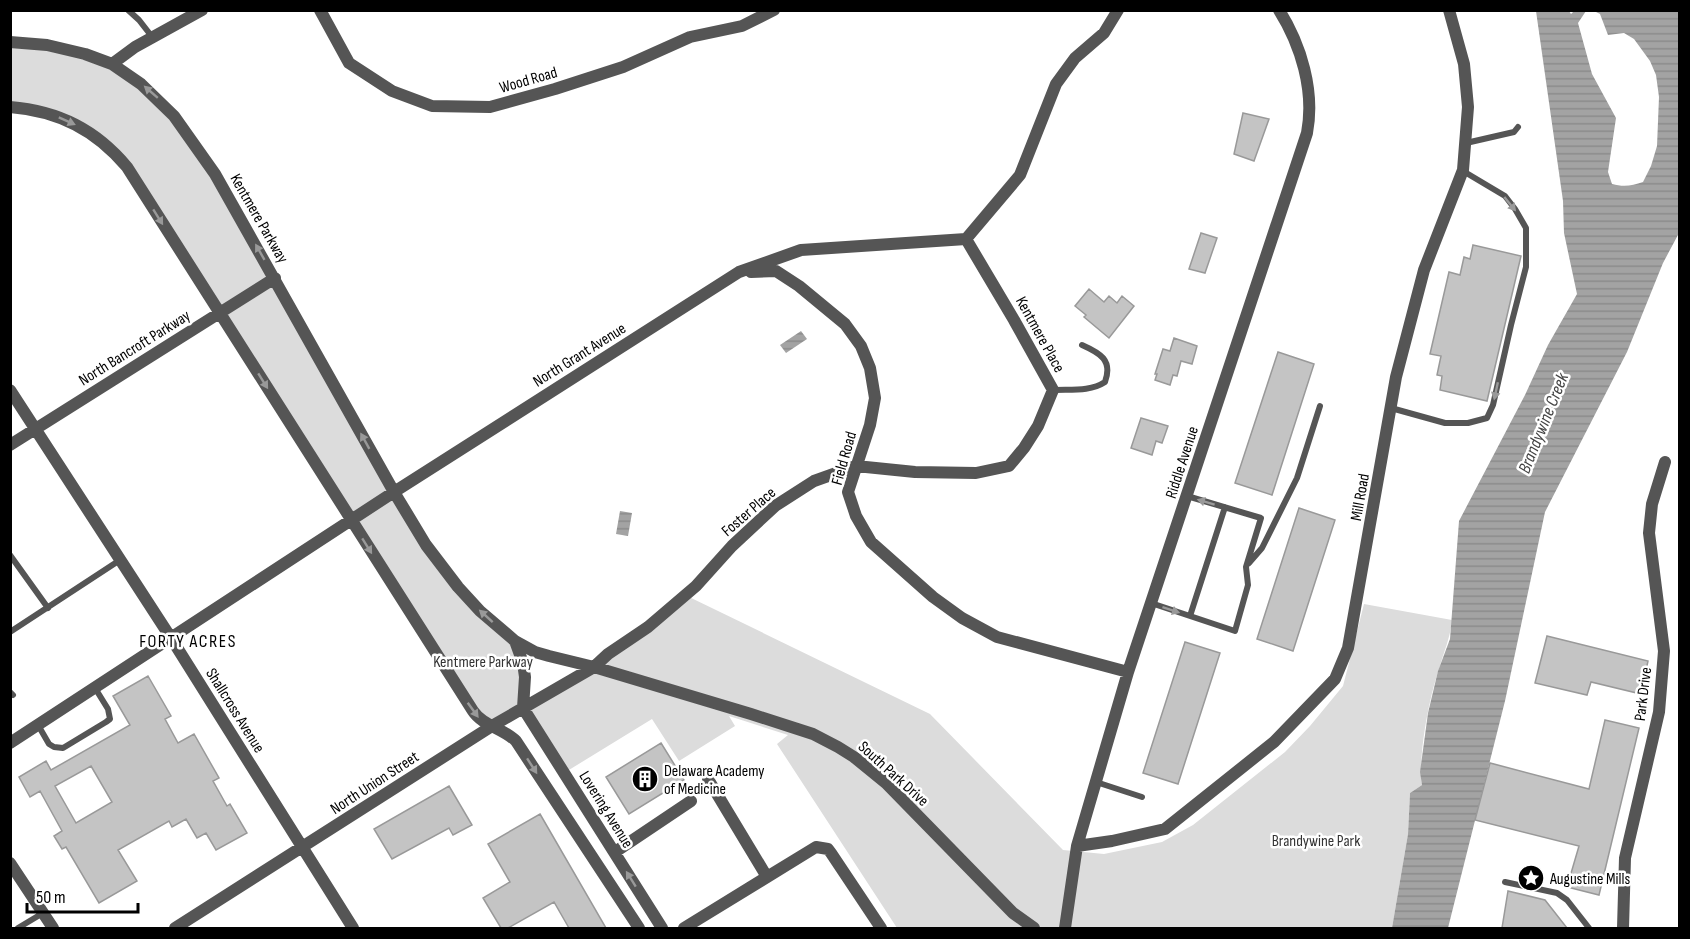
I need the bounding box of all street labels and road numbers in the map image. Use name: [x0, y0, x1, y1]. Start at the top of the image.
street label: Wood Road: [497, 63, 560, 98]
street label: Kentmere Parkway: [226, 171, 292, 267]
street label: Kentmere Place: [1011, 293, 1068, 376]
street label: North Bancroft Parkway: [76, 306, 194, 390]
street label: North Grant Avenue: [530, 319, 630, 391]
street label: Riddle Avenue: [1162, 424, 1203, 501]
street label: Field Road: [828, 430, 861, 487]
street label: Mill Road: [1347, 472, 1374, 522]
street label: Foster Place: [718, 484, 780, 541]
street label: Shallcross Avenue: [201, 665, 268, 757]
street label: Park Drive: [1631, 666, 1656, 722]
street label: South Park Drive: [854, 737, 932, 811]
street label: North Union Street: [327, 748, 423, 819]
street label: Lovering Avenue: [575, 768, 637, 852]

